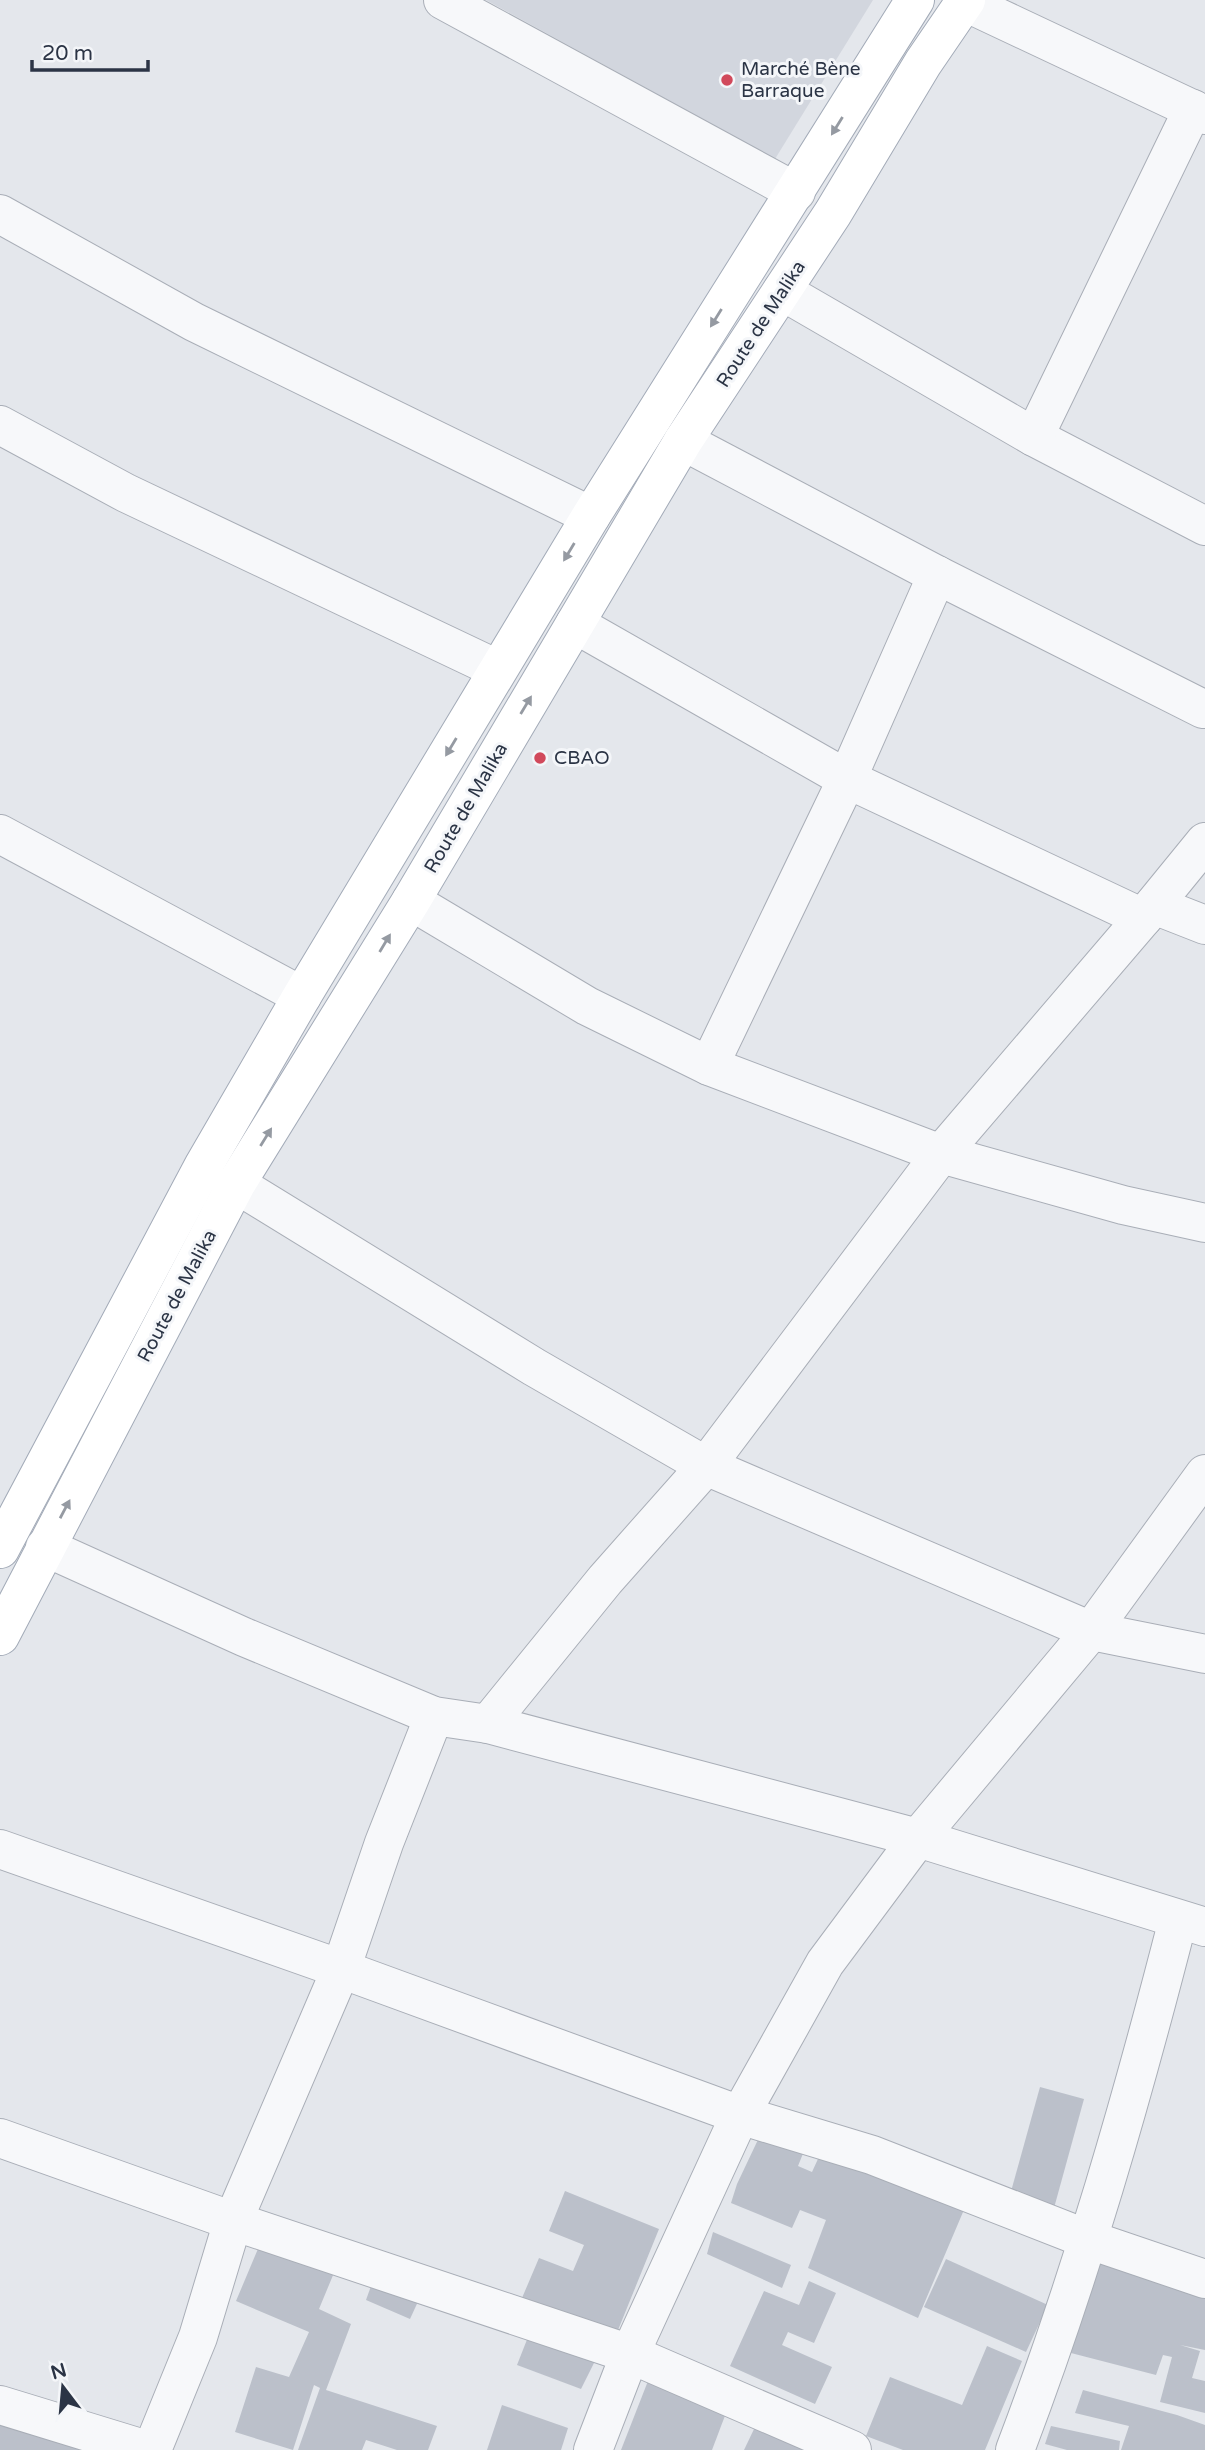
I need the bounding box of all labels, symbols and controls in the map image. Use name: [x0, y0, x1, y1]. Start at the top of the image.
scale bar: [32, 28, 147, 72]
text: 20 m: [42, 41, 93, 66]
place label: Marché Bène Barraque: [741, 58, 861, 102]
marker: Marché Bène Barraque: [719, 72, 735, 88]
one-way arrow: [831, 116, 844, 135]
street label: Route de Malika: [712, 257, 810, 391]
one-way arrow: [709, 308, 722, 328]
one-way arrow: [562, 543, 575, 562]
one-way arrow: [520, 696, 532, 715]
one-way arrow: [445, 737, 457, 756]
street label: Route de Malika: [420, 739, 512, 877]
place label: CBAO: [554, 747, 610, 769]
marker: CBAO: [532, 750, 548, 766]
one-way arrow: [379, 934, 392, 953]
one-way arrow: [259, 1127, 272, 1146]
street label: Route de Malika: [133, 1226, 221, 1366]
one-way arrow: [58, 1499, 70, 1519]
north arrow: [28, 2352, 98, 2422]
text: N: [48, 2359, 69, 2384]

